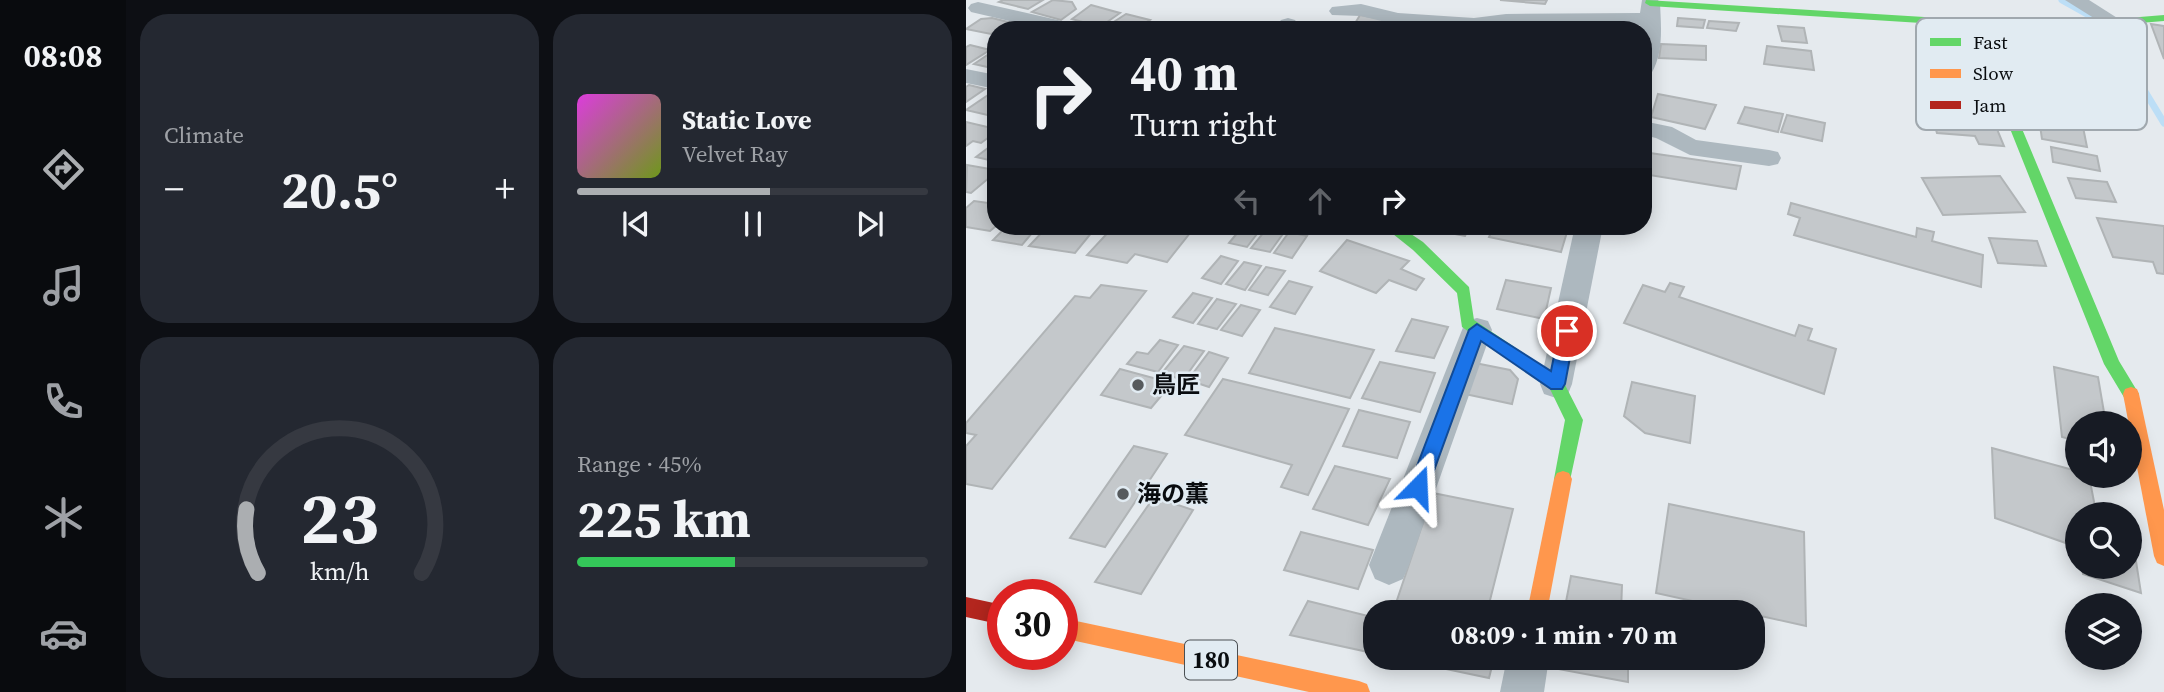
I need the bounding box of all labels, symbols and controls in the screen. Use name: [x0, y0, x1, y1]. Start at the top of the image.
legend: [1916, 18, 2147, 130]
text: Fast: [1973, 29, 2008, 55]
text: 08:08: [24, 34, 102, 78]
text: 40 m: [1130, 39, 1238, 106]
icon: right: [1015, 49, 1106, 140]
text: Slow: [1973, 60, 2014, 86]
text: Jam: [1972, 92, 2006, 118]
text: Static Love: [682, 102, 811, 138]
text: Turn right: [1130, 103, 1276, 147]
text: Climate: [164, 119, 244, 151]
text: Velvet Ray: [682, 138, 788, 170]
icon: directions: [39, 145, 88, 194]
text: 20.5°: [281, 154, 398, 225]
text: −: [164, 163, 184, 215]
text: +: [495, 163, 515, 215]
icon: left: [1228, 182, 1266, 220]
icon: ahead: [1301, 182, 1339, 220]
icon: right: [1374, 182, 1412, 220]
icon: previous: [617, 205, 655, 243]
icon: pause: [734, 205, 772, 243]
icon: next: [851, 205, 889, 243]
icon: music: [39, 261, 88, 310]
pin: [1537, 301, 1597, 361]
icon: arrive: [1548, 312, 1586, 350]
place label: 鳥匠: [1152, 368, 1200, 401]
icon: phone: [39, 377, 88, 426]
marker: 鳥匠: [1130, 377, 1146, 393]
map controls: [2065, 411, 2142, 670]
button: sound: [2065, 411, 2142, 488]
text: Range · 45%: [577, 448, 702, 480]
position arrow: [1381, 450, 1455, 524]
text: 23: [300, 469, 379, 568]
place label: 海の薫: [1137, 477, 1209, 510]
text: 225 km: [577, 483, 751, 554]
marker: 海の薫: [1115, 486, 1131, 502]
icon: climate: [39, 493, 88, 542]
button: search: [2065, 502, 2142, 579]
text: km/h: [310, 554, 369, 588]
speed limit sign: 30: [987, 579, 1078, 670]
button: layers: [2065, 593, 2142, 670]
icon: car: [39, 609, 88, 658]
text: 08:09 · 1 min · 70 m: [1451, 617, 1677, 653]
road number: 180: [1185, 640, 1237, 680]

